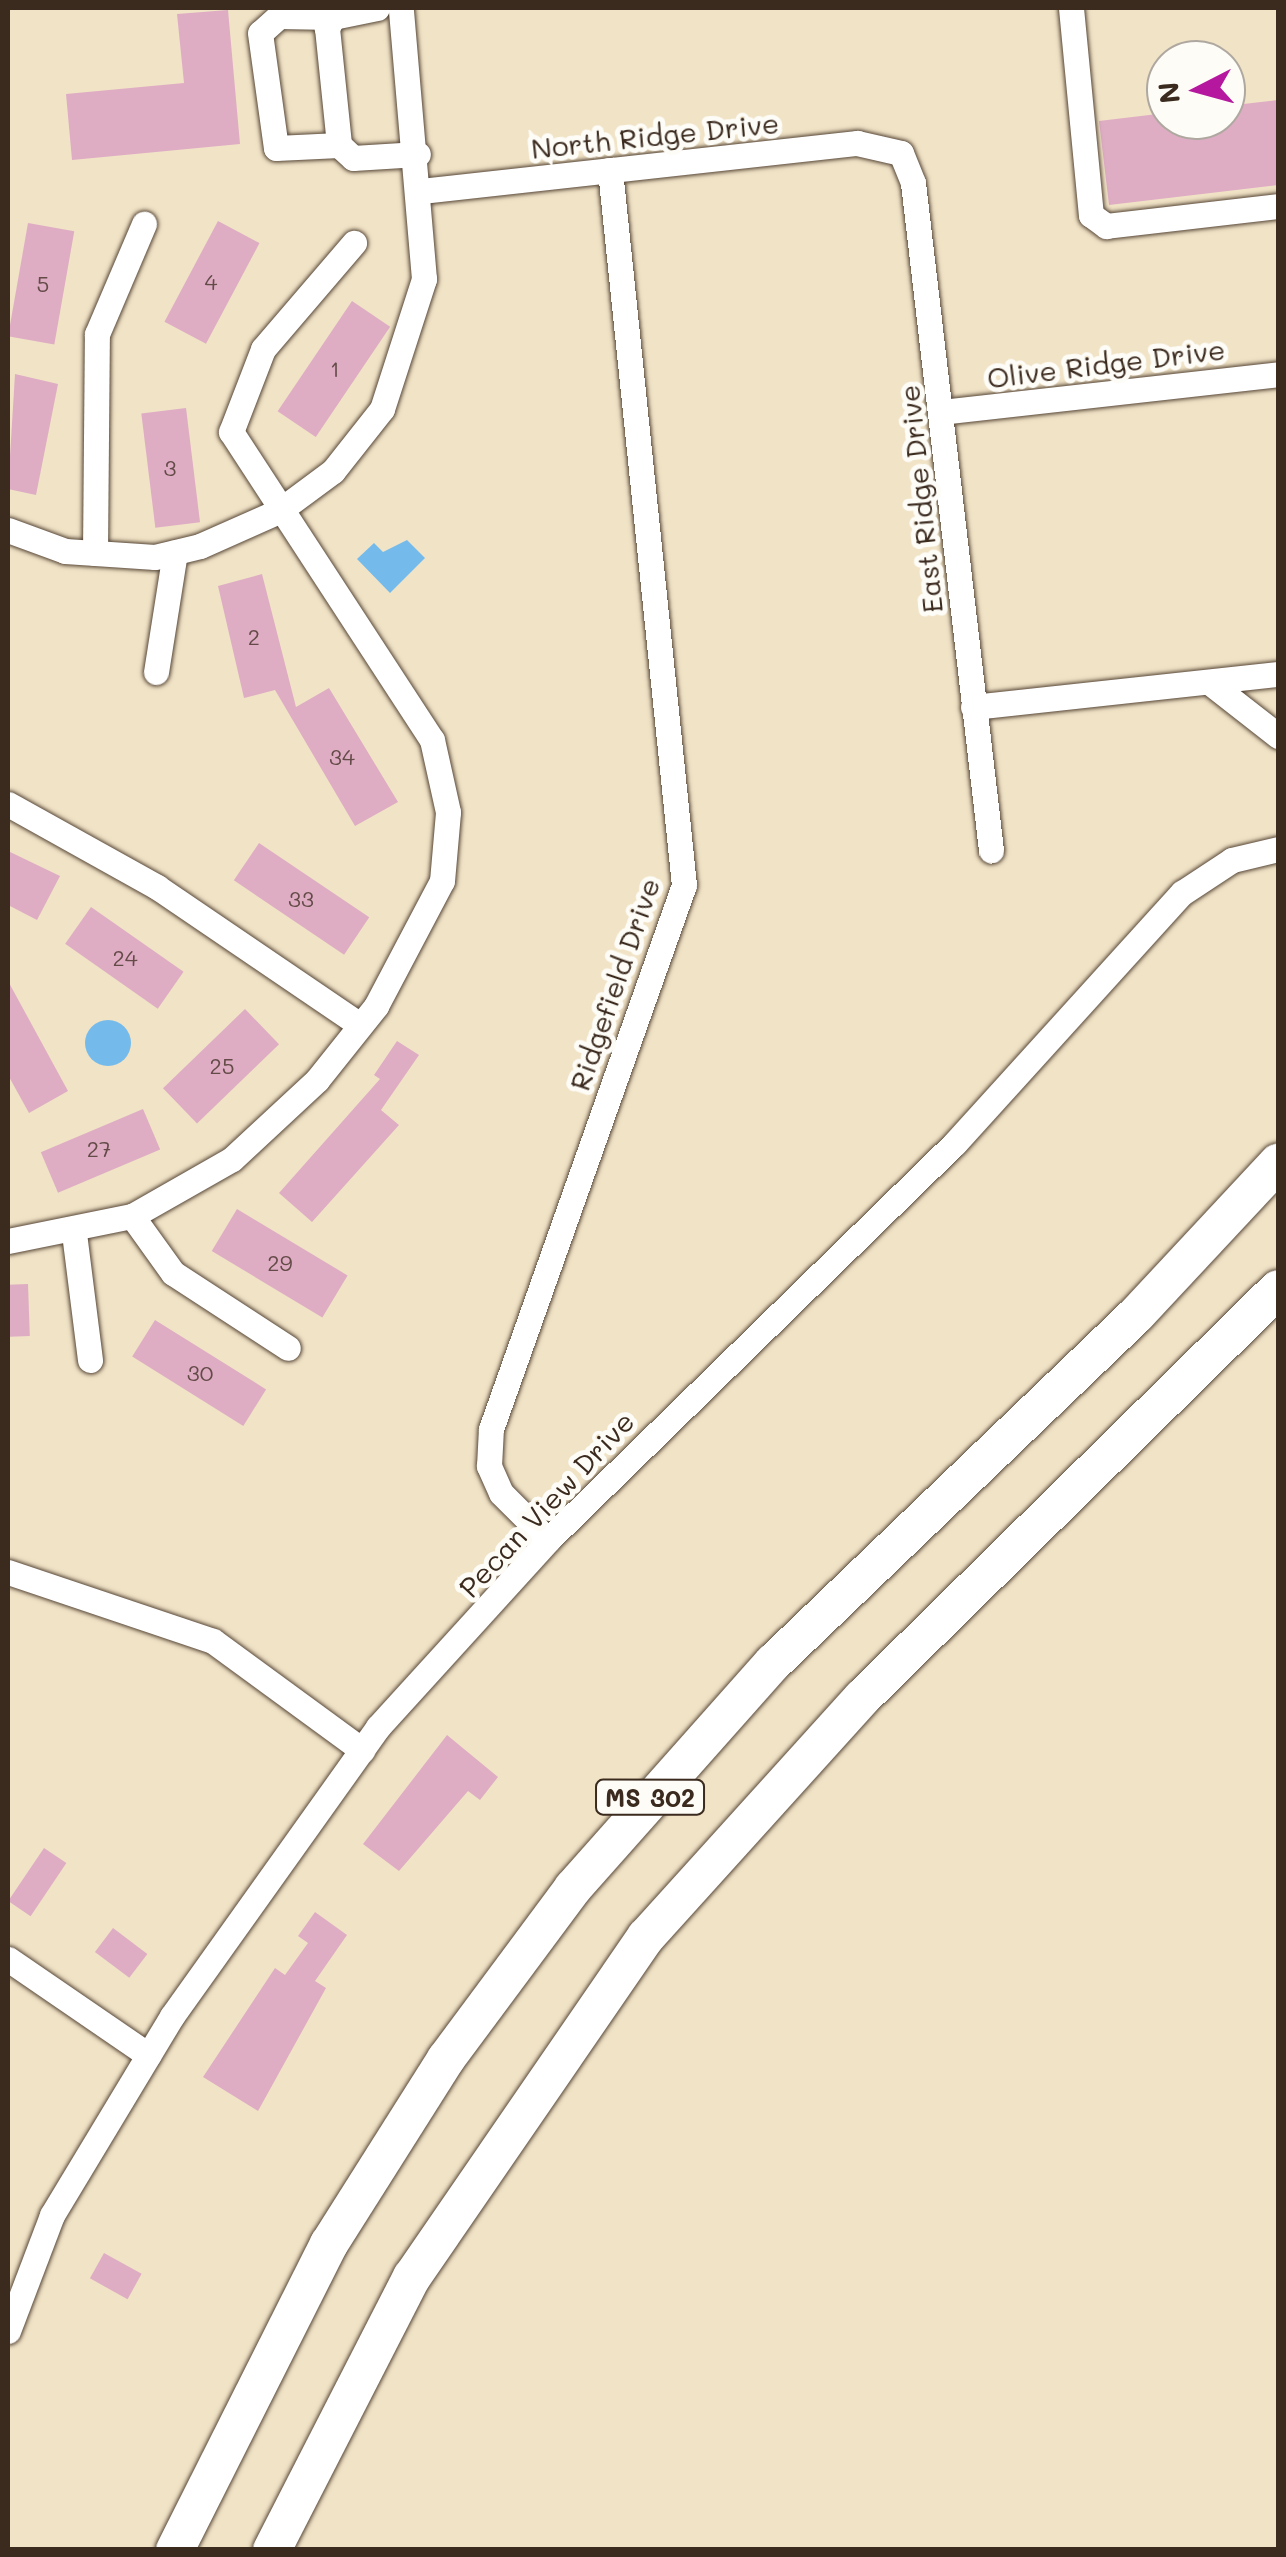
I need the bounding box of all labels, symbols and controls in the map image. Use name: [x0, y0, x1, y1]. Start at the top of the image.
north arrow: [1146, 40, 1246, 140]
text: N: [1149, 80, 1187, 105]
street label: North Ridge Drive: [529, 105, 781, 165]
house number: 4: [205, 269, 217, 295]
house number: 5: [37, 271, 49, 297]
street label: Olive Ridge Drive: [985, 332, 1227, 394]
house number: 1: [330, 356, 340, 382]
street label: East Ridge Drive: [891, 383, 949, 615]
house number: 3: [164, 455, 176, 481]
house number: 2: [248, 624, 260, 650]
house number: 34: [329, 744, 355, 770]
street label: Ridgefield Drive: [562, 873, 666, 1095]
house number: 33: [288, 886, 314, 912]
house number: 24: [112, 945, 138, 971]
house number: 25: [209, 1053, 235, 1079]
house number: 27: [87, 1136, 111, 1162]
house number: 29: [267, 1250, 293, 1276]
house number: 30: [187, 1360, 213, 1386]
street label: Pecan View Drive: [451, 1404, 641, 1604]
road number: MS 302: [595, 1777, 705, 1817]

